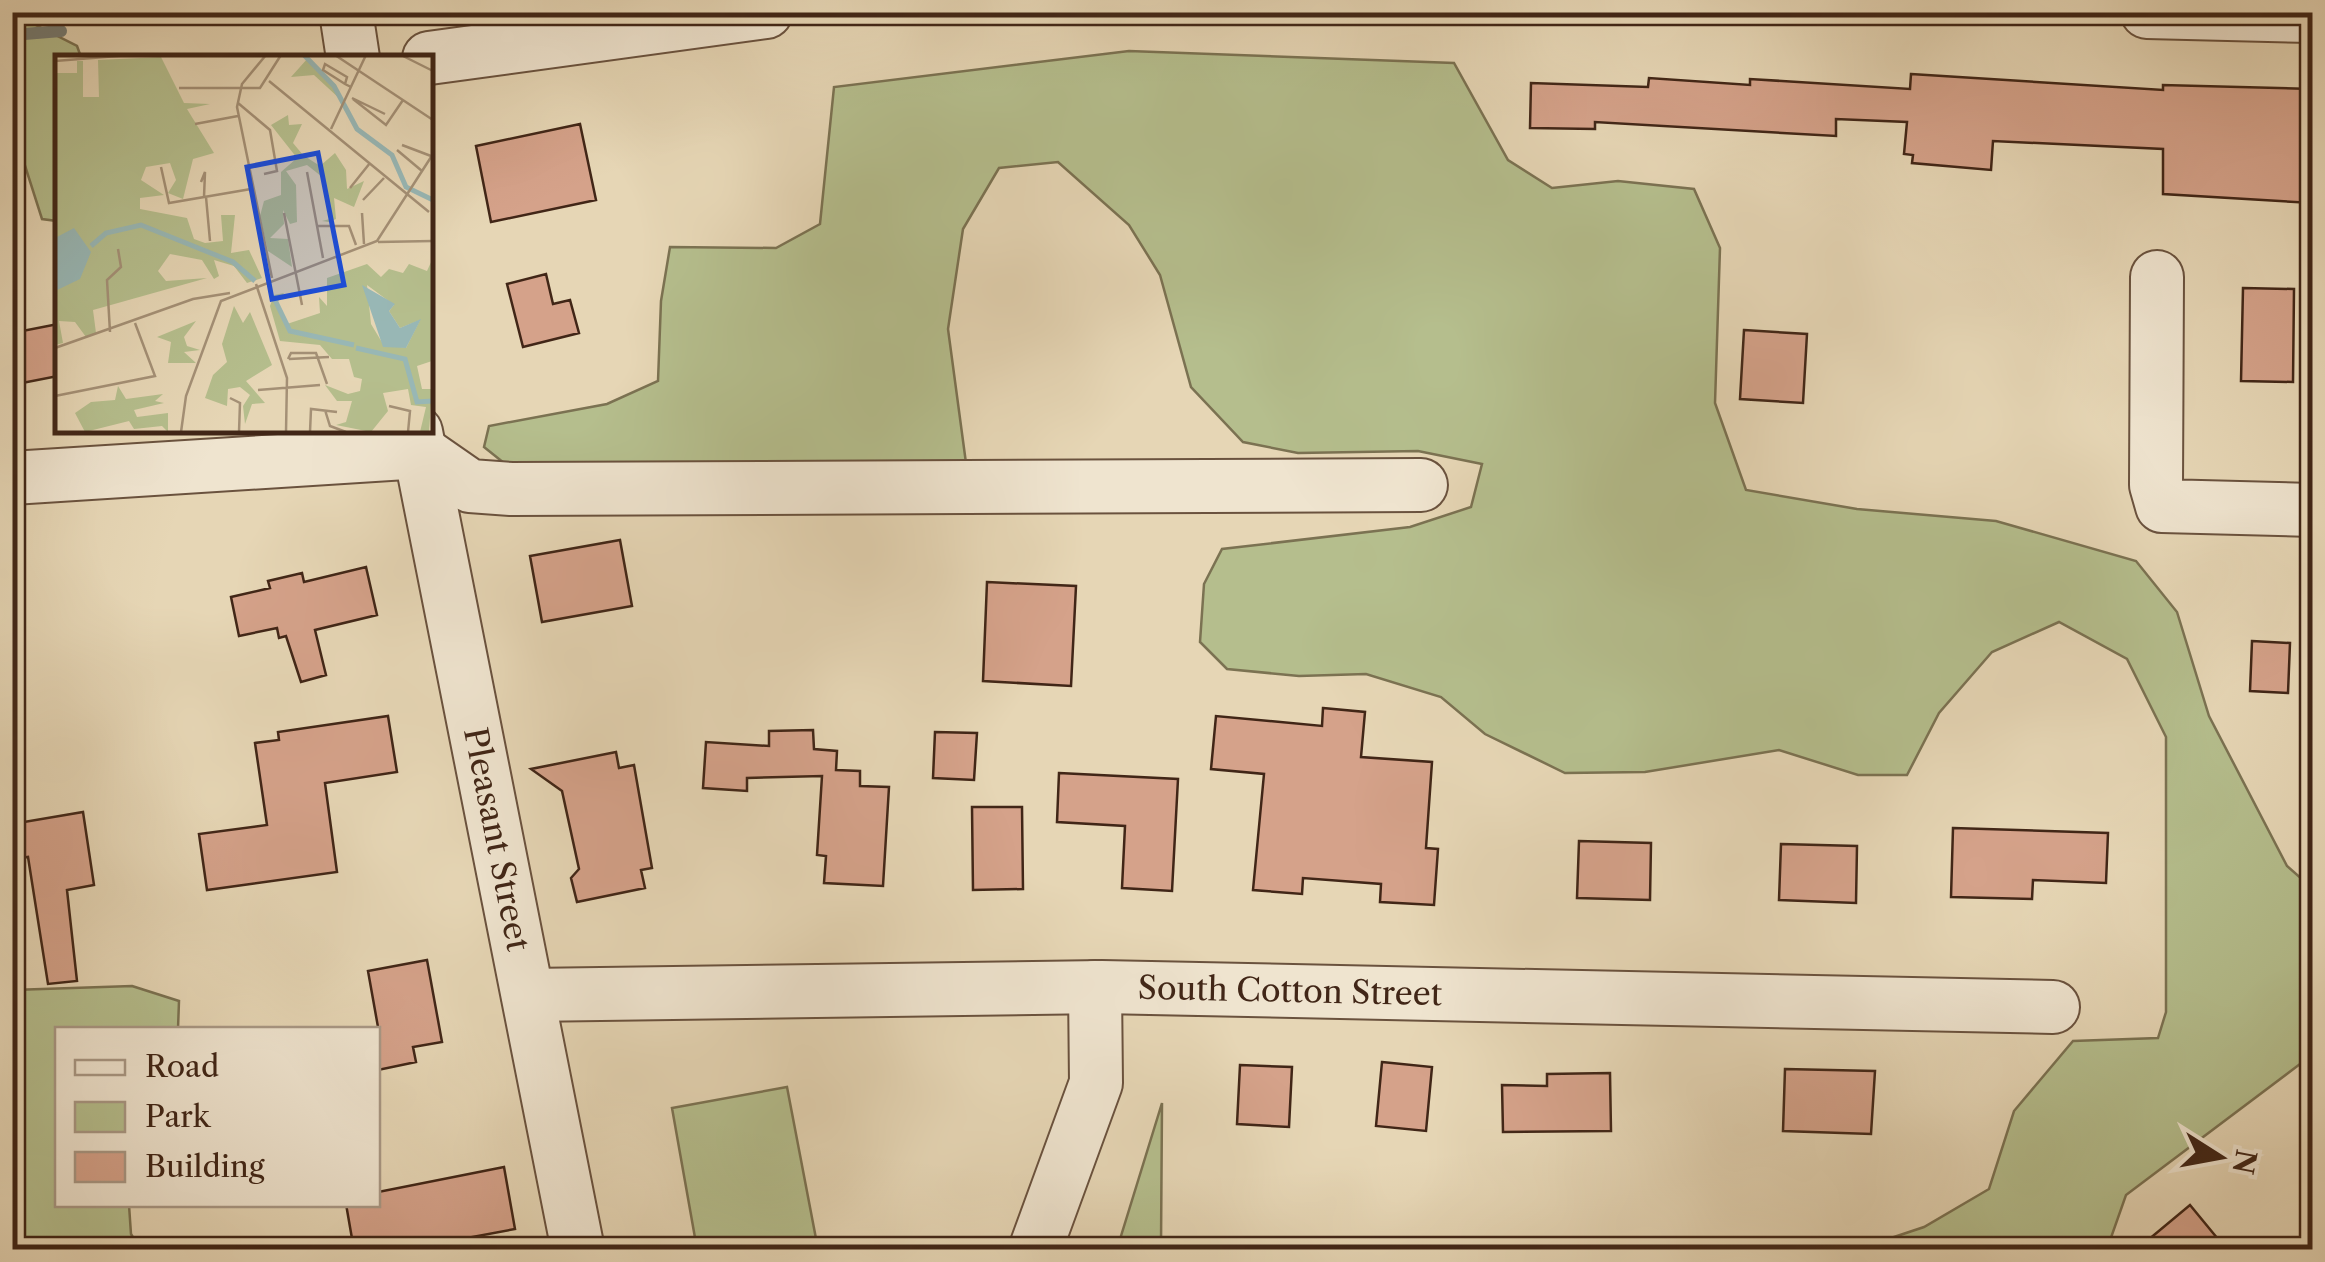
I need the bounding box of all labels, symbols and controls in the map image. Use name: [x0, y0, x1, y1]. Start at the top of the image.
inset map: [55, 55, 432, 432]
street label: Pleasant Street: [456, 724, 538, 955]
street label: South Cotton Street: [1137, 968, 1443, 1013]
legend: [55, 1027, 380, 1207]
text: Road: [145, 1048, 219, 1085]
text: Park: [145, 1098, 212, 1135]
north arrow: [2170, 1107, 2270, 1207]
text: N: [2226, 1147, 2264, 1177]
text: Building: [145, 1148, 265, 1185]

